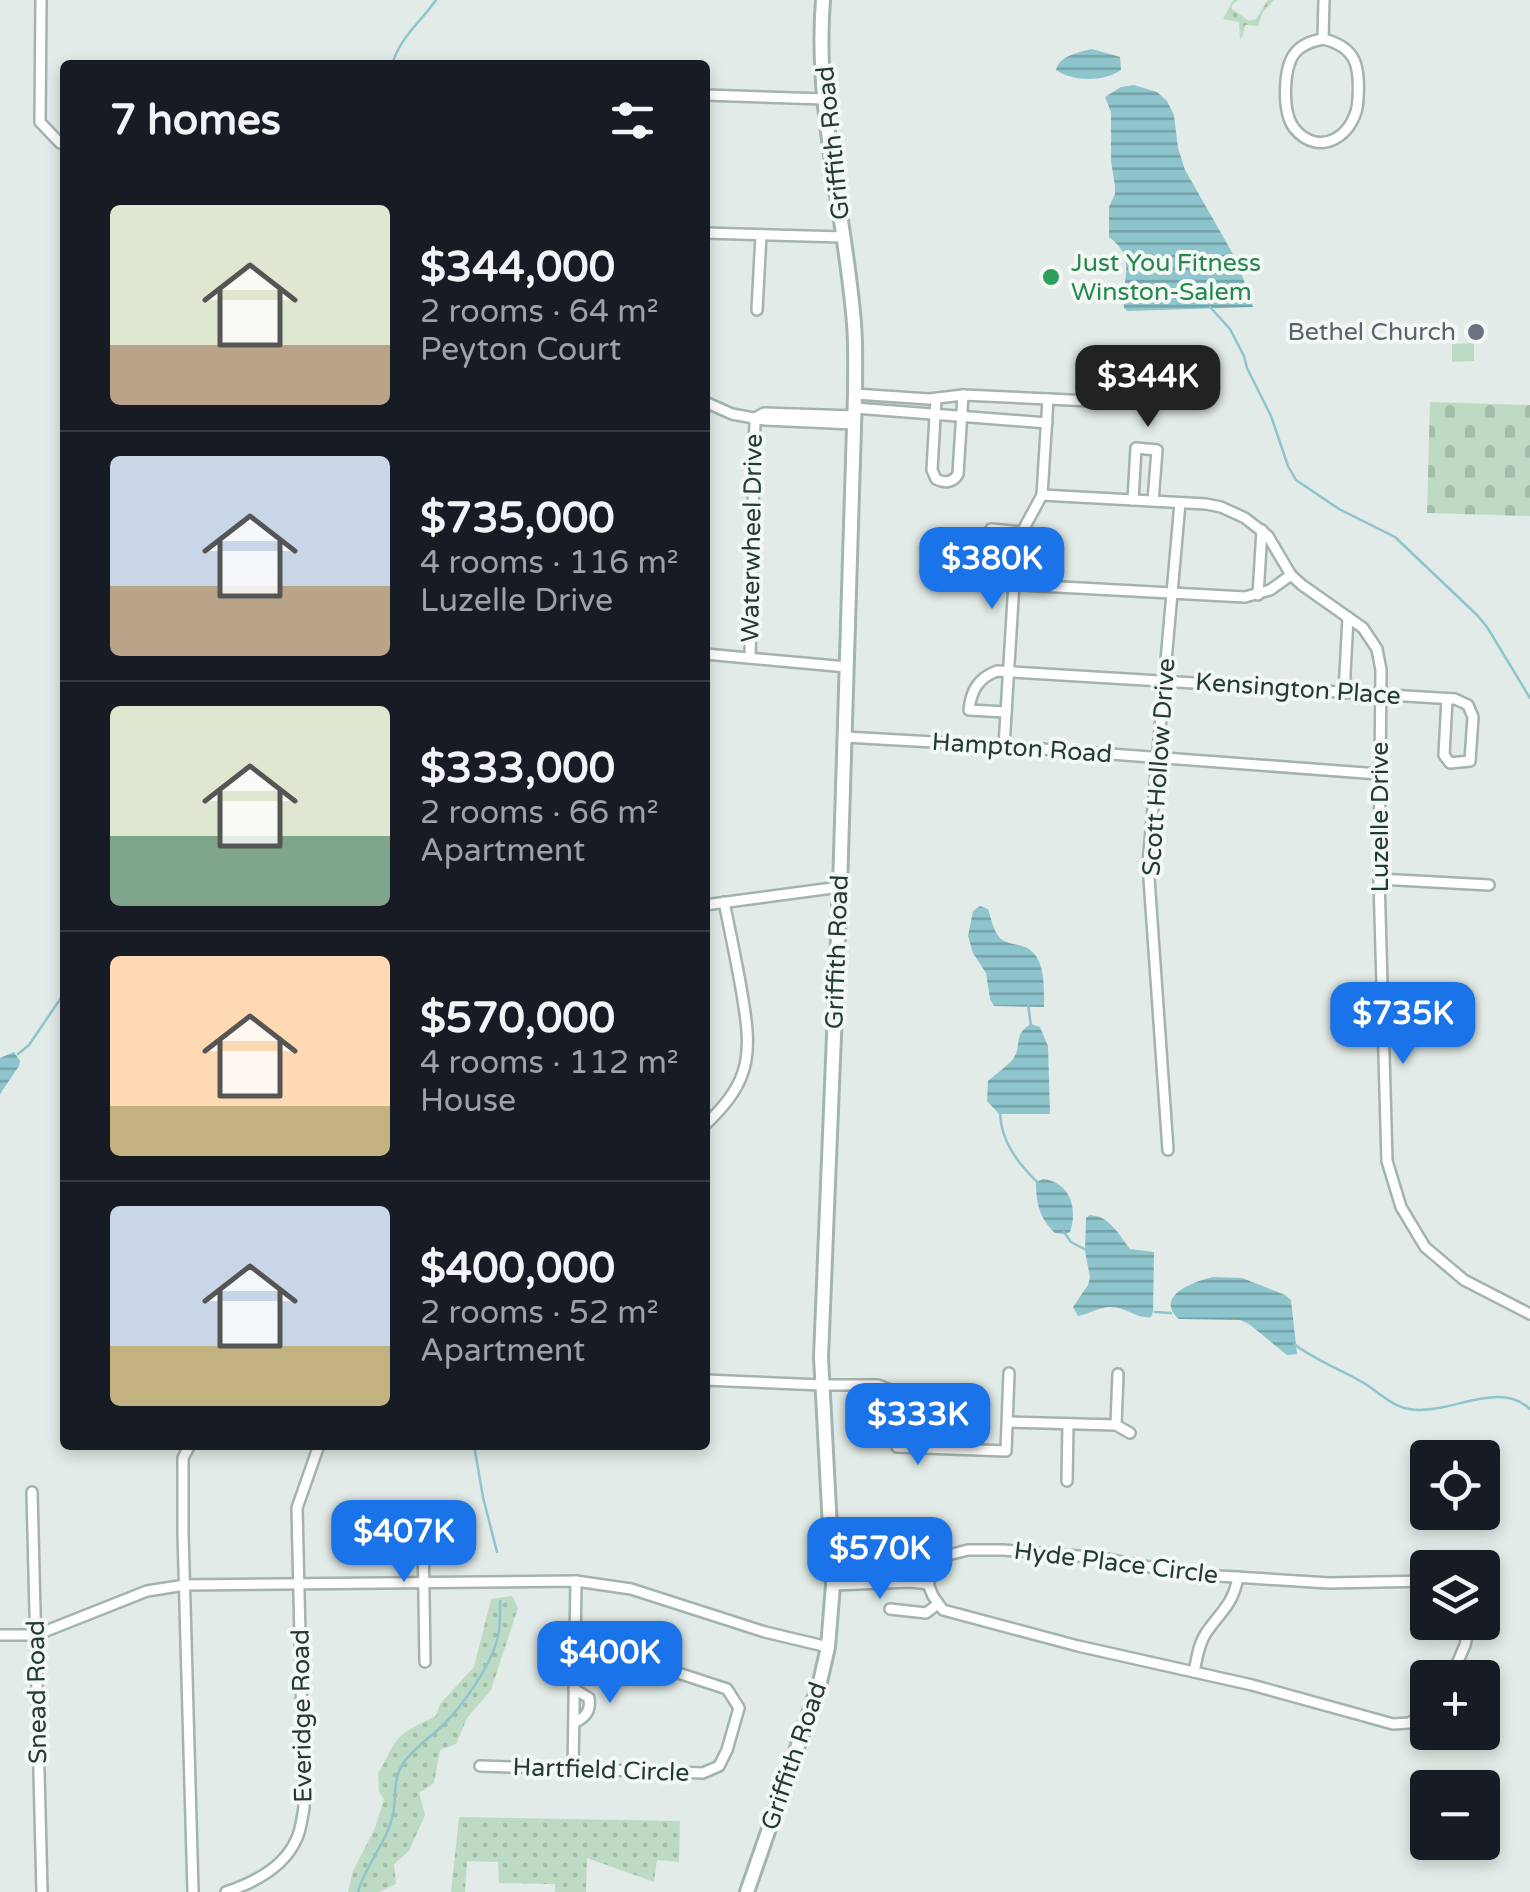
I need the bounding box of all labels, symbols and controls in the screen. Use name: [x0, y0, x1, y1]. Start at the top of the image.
street label: Griffith Road: [810, 65, 856, 221]
icon: filters: [605, 93, 660, 148]
text: 7 homes: [110, 95, 281, 146]
text: $344,000: [420, 242, 615, 293]
icon: home: [190, 245, 310, 365]
place label: Just You Fitness Winston-Salem: [1071, 248, 1261, 307]
marker: Just You Fitness Winston-Salem: [1040, 266, 1062, 288]
text: 2 rooms · 64 m²: [420, 293, 659, 331]
place label: Bethel Church: [1288, 317, 1456, 347]
marker: Bethel Church: [1465, 321, 1487, 343]
text: Peyton Court: [420, 331, 621, 369]
pin: $344K: [1078, 345, 1218, 430]
text: $344K: [1097, 358, 1199, 396]
street label: Waterwheel Drive: [735, 433, 769, 643]
text: $735,000: [420, 493, 615, 544]
icon: home: [190, 496, 310, 616]
pin: $380K: [922, 527, 1062, 612]
text: $380K: [941, 540, 1043, 578]
text: 4 rooms · 116 m²: [420, 544, 679, 582]
text: Luzelle Drive: [420, 582, 613, 620]
street label: Scott Hollow Drive: [1136, 657, 1182, 877]
street label: Kensington Place: [1194, 667, 1402, 711]
street label: Hampton Road: [931, 727, 1113, 769]
street label: Luzelle Drive: [1365, 742, 1395, 892]
text: $333,000: [420, 743, 615, 794]
icon: home: [190, 746, 310, 866]
text: 2 rooms · 66 m²: [420, 794, 659, 832]
text: Apartment: [420, 832, 585, 870]
street label: Griffith Road: [819, 874, 855, 1030]
pin: $735K: [1333, 982, 1473, 1067]
text: $570,000: [420, 993, 615, 1044]
text: $735K: [1352, 995, 1454, 1033]
icon: home: [190, 996, 310, 1116]
text: 4 rooms · 112 m²: [420, 1044, 679, 1082]
text: House: [420, 1082, 516, 1120]
text: $400,000: [420, 1243, 615, 1294]
icon: home: [190, 1246, 310, 1366]
text: 2 rooms · 52 m²: [420, 1294, 659, 1332]
text: Apartment: [420, 1332, 585, 1370]
pin: $333K: [848, 1383, 988, 1468]
text: $333K: [867, 1396, 969, 1434]
map controls: [1410, 1440, 1500, 1860]
button: locate: [1410, 1440, 1500, 1530]
pin: $407K: [334, 1500, 474, 1585]
text: $407K: [353, 1513, 455, 1551]
pin: $570K: [810, 1517, 950, 1602]
text: $570K: [829, 1530, 931, 1568]
street label: Hyde Place Circle: [1012, 1536, 1220, 1590]
button: layers: [1410, 1550, 1500, 1640]
street label: Snead Road: [21, 1620, 53, 1764]
pin: $400K: [540, 1621, 680, 1706]
street label: Everidge Road: [285, 1629, 319, 1803]
text: $400K: [559, 1634, 661, 1672]
button: +: [1410, 1660, 1500, 1750]
street label: Griffith Road: [755, 1678, 833, 1834]
street label: Hartfield Circle: [512, 1752, 690, 1788]
button: −: [1410, 1770, 1500, 1860]

